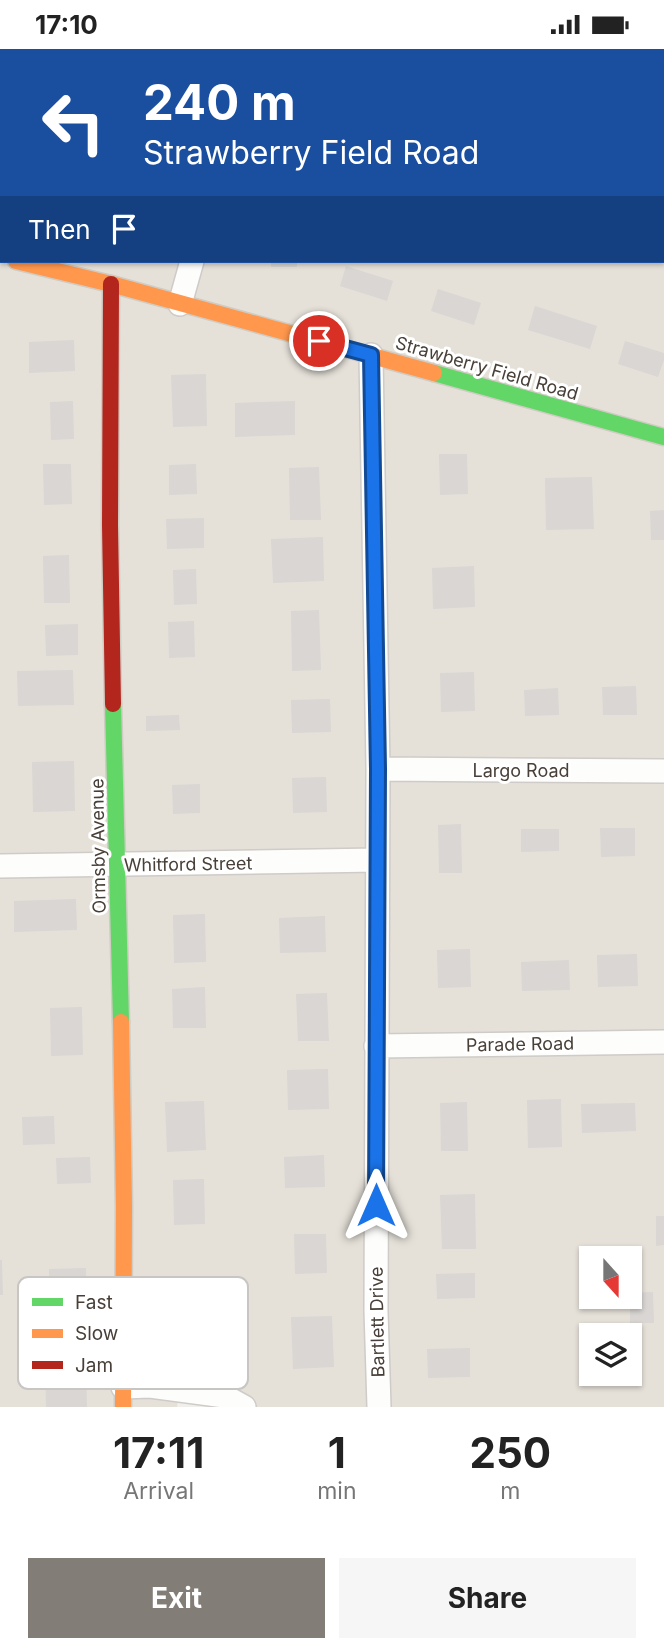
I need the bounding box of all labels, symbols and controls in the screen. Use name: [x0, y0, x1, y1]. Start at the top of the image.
text: 17:10: [35, 9, 98, 40]
text: 240 m: [143, 73, 296, 132]
icon: left: [28, 77, 119, 168]
text: Strawberry Field Road: [143, 133, 479, 172]
icon: arrive: [105, 210, 143, 248]
text: Then: [28, 214, 91, 245]
pin: [289, 311, 349, 371]
icon: arrive: [300, 322, 338, 360]
street label: Strawberry Field Road: [393, 332, 581, 404]
street label: Largo Road: [472, 760, 570, 781]
street label: Ormsby Avenue: [86, 778, 110, 914]
street label: Whitford Street: [124, 852, 253, 876]
street label: Parade Road: [466, 1033, 574, 1055]
position arrow: [339, 1168, 413, 1242]
north arrow: [579, 1246, 642, 1309]
map controls: [579, 1246, 642, 1386]
street label: Bartlett Drive: [366, 1266, 388, 1378]
legend: [18, 1277, 248, 1389]
text: Fast: [75, 1291, 113, 1314]
text: Slow: [75, 1322, 118, 1345]
button: layers: [579, 1323, 642, 1386]
text: Jam: [75, 1354, 113, 1377]
text: 17:11: [113, 1427, 204, 1478]
text: 1: [328, 1427, 346, 1478]
text: 250: [469, 1427, 551, 1478]
text: Arrival: [123, 1477, 194, 1505]
text: min: [317, 1477, 357, 1505]
text: m: [500, 1477, 520, 1505]
button: Exit: [28, 1558, 325, 1638]
button: Share: [339, 1558, 636, 1638]

